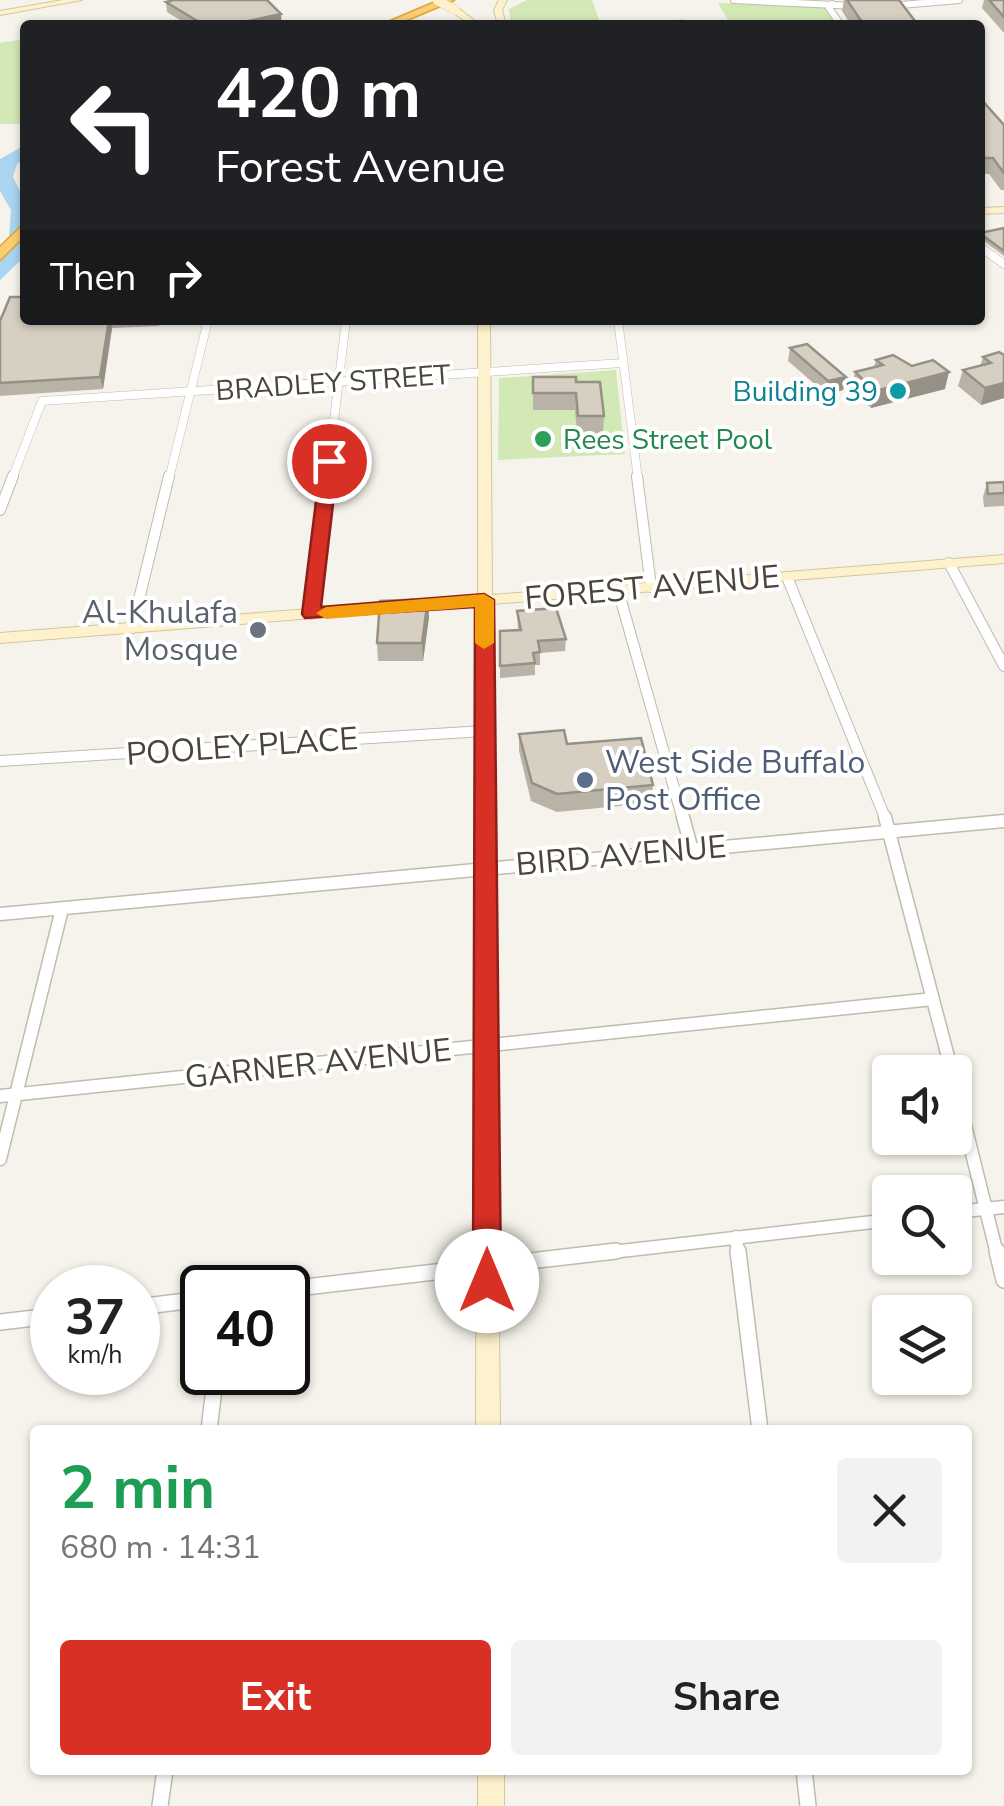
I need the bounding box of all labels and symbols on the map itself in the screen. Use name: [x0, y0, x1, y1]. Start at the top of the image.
street label: BRADLEY STREET: [214, 356, 452, 410]
place label: Building 39: [733, 373, 878, 411]
marker: Building 39: [887, 380, 909, 402]
pin: [287, 419, 372, 504]
place label: Rees Street Pool: [563, 421, 773, 459]
marker: Rees Street Pool: [532, 428, 554, 450]
street label: FOREST AVENUE: [523, 555, 781, 620]
place label: Al-Khulafa Mosque: [82, 591, 238, 671]
marker: Al-Khulafa Mosque: [247, 619, 269, 641]
street label: POOLEY PLACE: [125, 717, 359, 776]
place label: West Side Buffalo Post Office: [605, 741, 865, 821]
marker: West Side Buffalo Post Office: [574, 769, 596, 791]
street label: BIRD AVENUE: [514, 825, 728, 886]
street label: GARNER AVENUE: [183, 1028, 453, 1099]
position arrow: [435, 1229, 539, 1333]
speed limit sign: 40: [180, 1265, 310, 1395]

